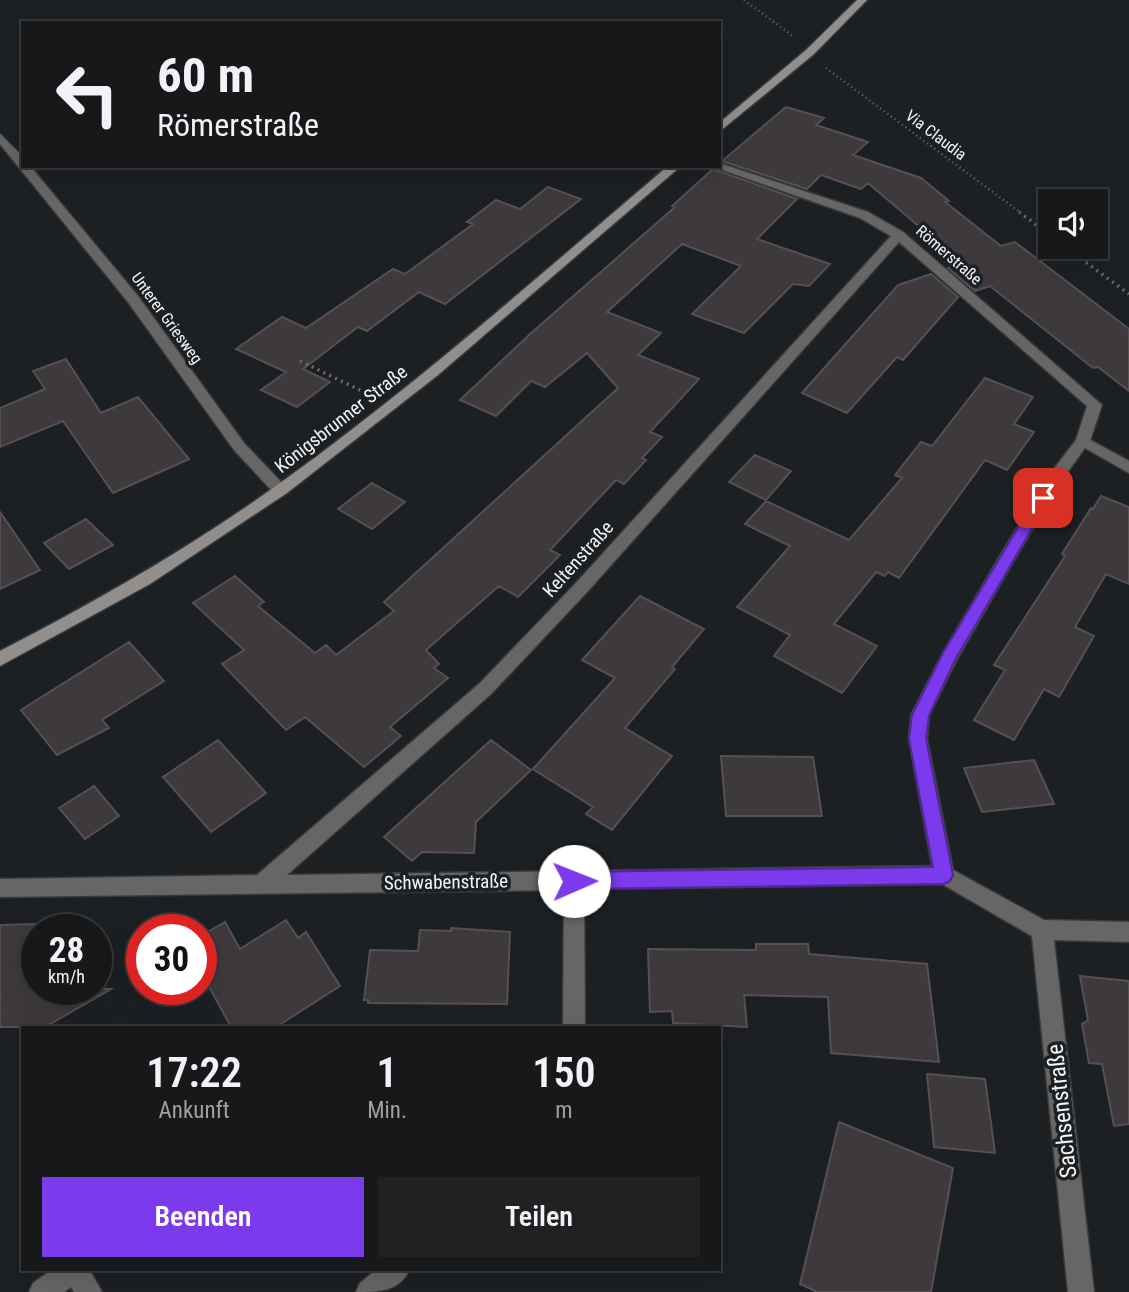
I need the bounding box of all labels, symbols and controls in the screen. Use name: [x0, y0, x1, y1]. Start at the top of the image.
text: 60 m: [157, 47, 254, 104]
icon: left: [42, 49, 133, 140]
text: Römerstraße: [157, 106, 319, 144]
street label: Via Claudia: [902, 106, 970, 164]
map controls: [1038, 189, 1108, 259]
button: sound: [1038, 189, 1108, 259]
street label: Römerstraße: [912, 221, 986, 289]
street label: Unterer Griesweg: [127, 269, 207, 367]
street label: Königsbrunner Straße: [270, 360, 412, 478]
pin: [1013, 468, 1073, 528]
icon: arrive: [1024, 479, 1062, 517]
street label: Keltenstraße: [538, 516, 618, 602]
position arrow: [537, 844, 611, 918]
street label: Schwabenstraße: [384, 869, 508, 895]
speed limit sign: 30: [126, 914, 217, 1005]
text: 28: [49, 930, 84, 971]
text: km/h: [48, 966, 85, 987]
street label: Sachsenstraße: [1042, 1043, 1082, 1179]
text: 17:22: [146, 1048, 242, 1097]
text: 1: [377, 1048, 398, 1097]
text: 150: [532, 1048, 596, 1097]
text: Ankunft: [159, 1097, 230, 1124]
text: Min.: [367, 1097, 407, 1124]
text: m: [555, 1097, 573, 1124]
button: Beenden: [42, 1177, 364, 1257]
button: Teilen: [378, 1177, 700, 1257]

